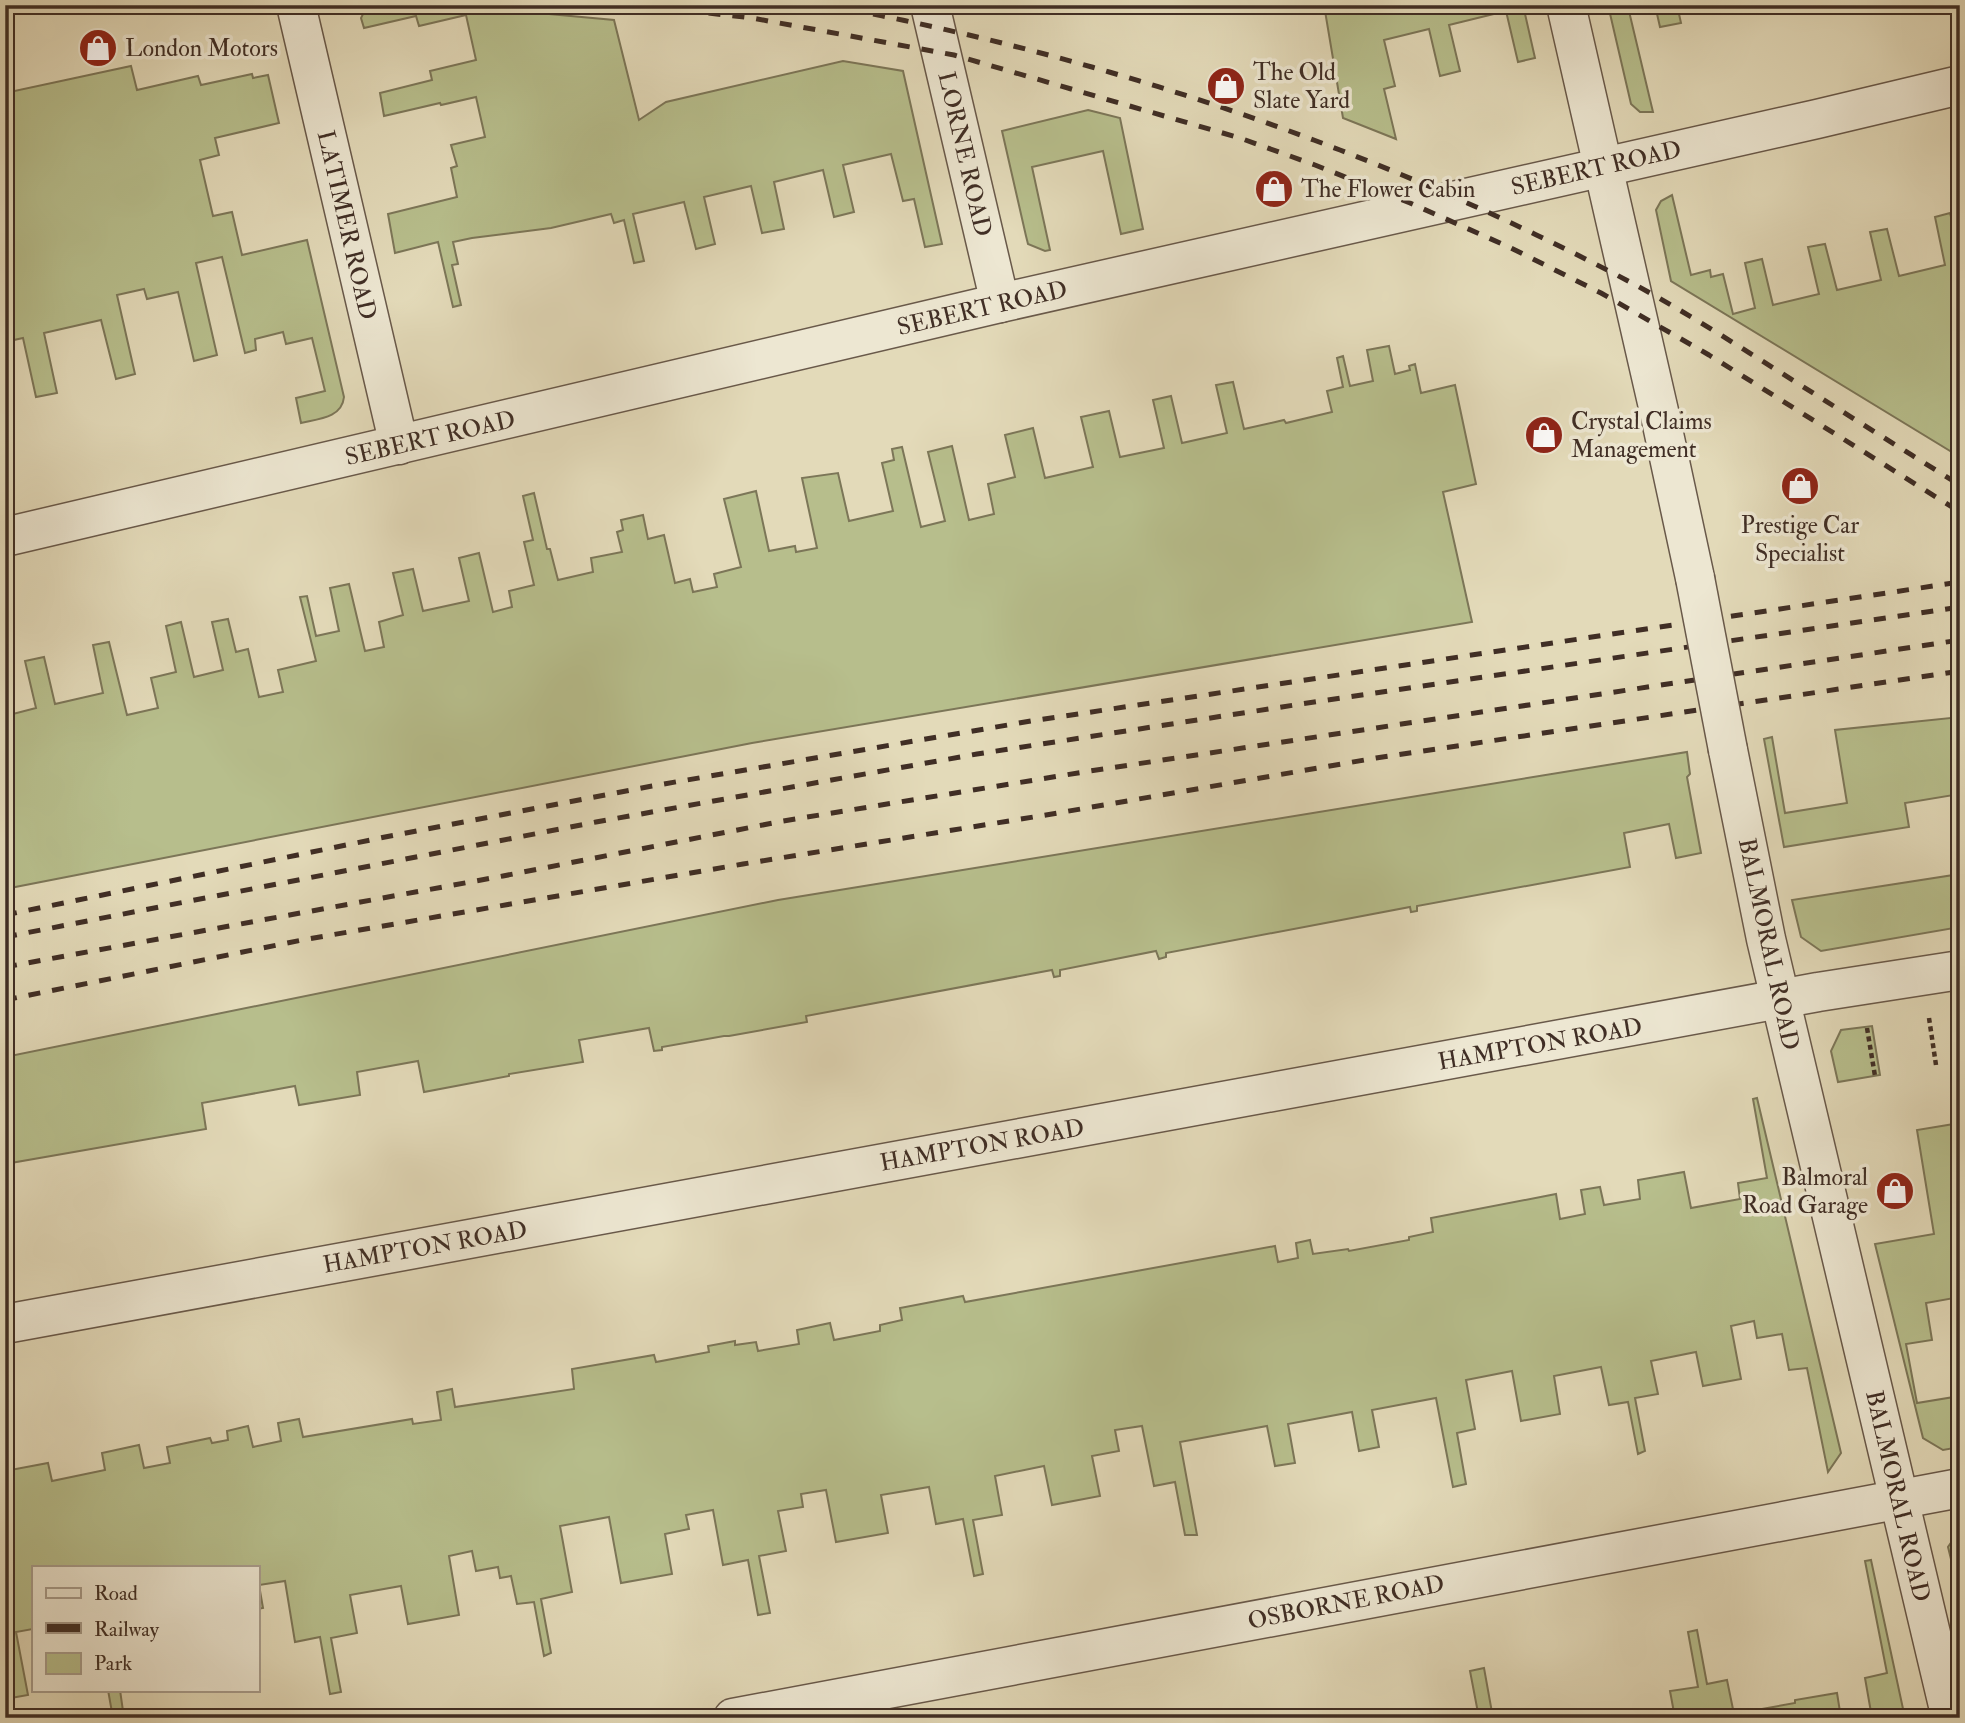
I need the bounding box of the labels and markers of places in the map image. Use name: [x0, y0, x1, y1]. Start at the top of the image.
shop icon: London Motors: [77, 27, 119, 69]
place label: London Motors: [125, 33, 278, 64]
place label: The Old Slate Yard: [1253, 57, 1350, 116]
shop icon: The Old Slate Yard: [1205, 65, 1247, 107]
shop icon: The Flower Cabin: [1253, 168, 1295, 210]
place label: The Flower Cabin: [1301, 174, 1475, 205]
place label: Crystal Claims Management: [1571, 406, 1712, 465]
shop icon: Crystal Claims Management: [1523, 414, 1565, 456]
shop icon: Prestige Car Specialist: [1779, 465, 1821, 507]
place label: Prestige Car Specialist: [1741, 510, 1859, 569]
place label: Balmoral Road Garage: [1742, 1162, 1868, 1221]
shop icon: Balmoral Road Garage: [1874, 1170, 1916, 1212]

